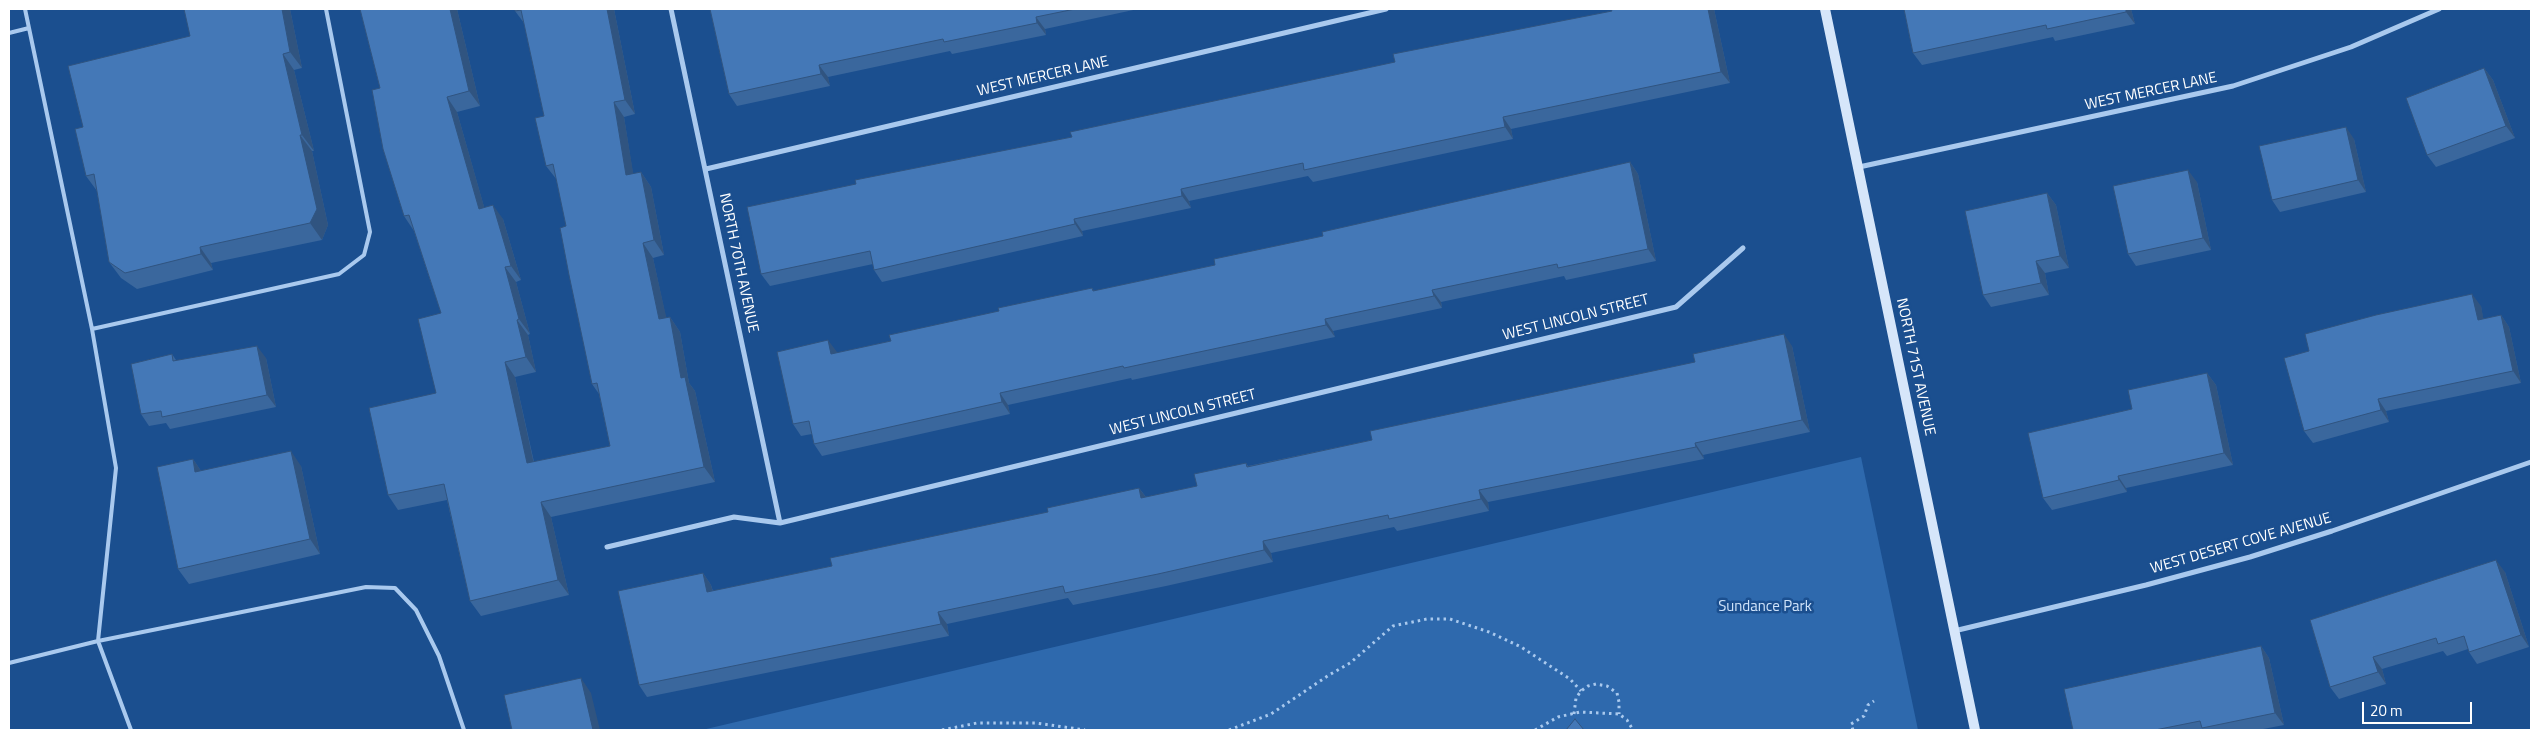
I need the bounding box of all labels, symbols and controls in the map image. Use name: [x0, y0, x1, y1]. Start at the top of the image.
street label: WEST MERCER LANE: [975, 53, 1111, 101]
street label: WEST MERCER LANE: [2083, 69, 2219, 115]
street label: NORTH 70TH AVENUE: [714, 192, 762, 334]
street label: WEST LINCOLN STREET: [1501, 291, 1651, 345]
street label: NORTH 71ST AVENUE: [1892, 297, 1938, 437]
street label: WEST LINCOLN STREET: [1108, 386, 1258, 440]
street label: WEST DESERT COVE AVENUE: [2149, 510, 2333, 578]
park label: Sundance Park: [1718, 598, 1812, 616]
scale bar: [2365, 692, 2475, 724]
text: 20 m: [2370, 699, 2403, 722]

